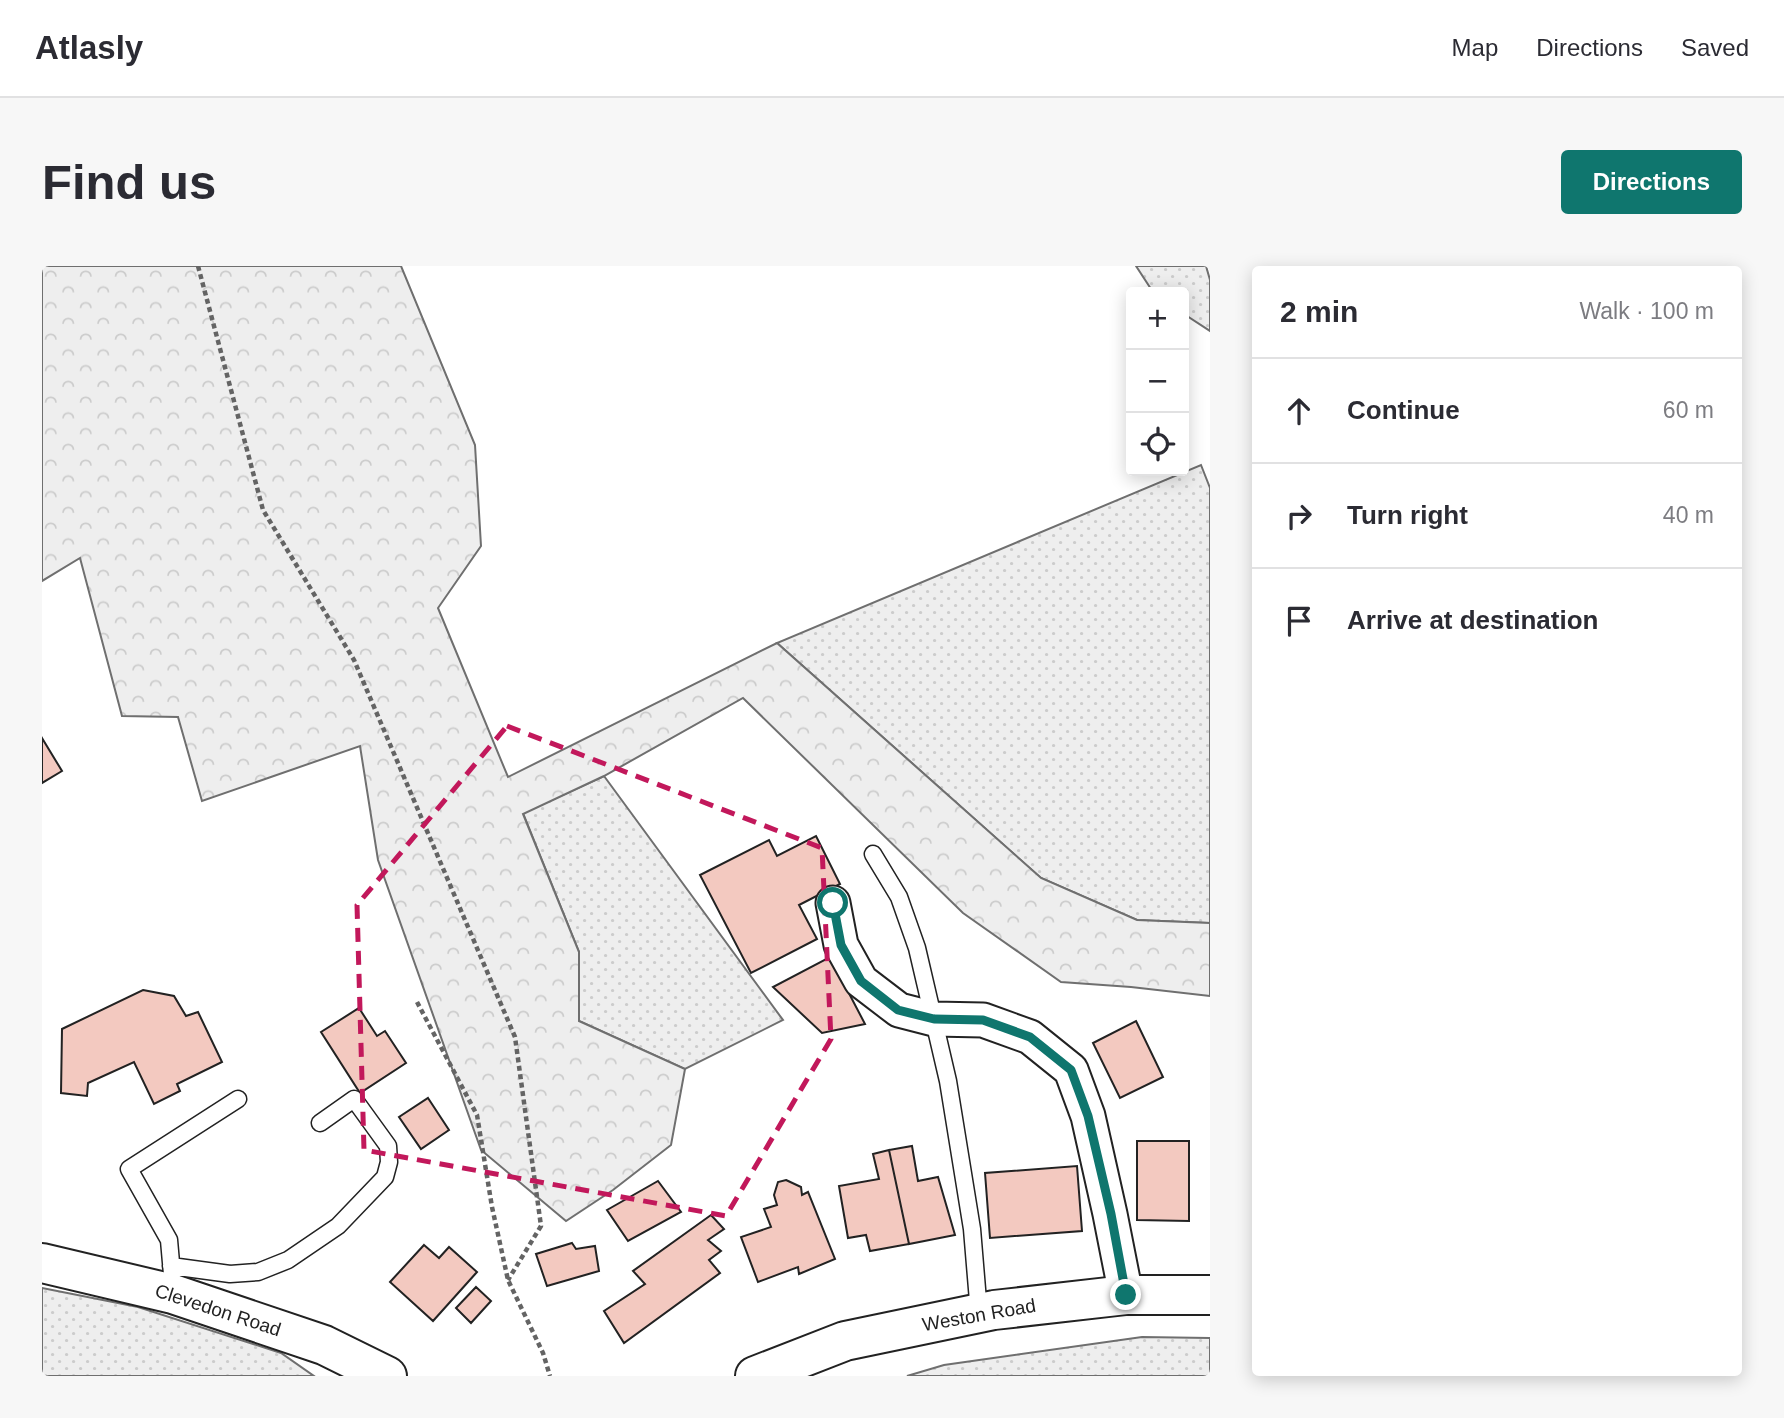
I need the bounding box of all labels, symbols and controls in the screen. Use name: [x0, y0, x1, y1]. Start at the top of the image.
text: Atlasly: [35, 29, 143, 66]
text: Map: [1452, 34, 1498, 61]
text: Directions: [1536, 34, 1643, 61]
text: Saved: [1681, 34, 1749, 61]
button: Directions: [1561, 150, 1742, 214]
text: Find us: [42, 155, 216, 209]
map controls: [1126, 287, 1189, 476]
button: +: [1126, 287, 1189, 350]
text: 2 min: [1280, 295, 1358, 328]
text: Walk · 100 m: [1579, 298, 1714, 324]
button: −: [1126, 350, 1189, 413]
icon: ahead: [1280, 392, 1318, 430]
text: Continue: [1347, 395, 1460, 425]
text: 60 m: [1663, 397, 1714, 423]
button: locate: [1126, 413, 1189, 476]
icon: right: [1280, 497, 1318, 535]
text: Turn right: [1347, 500, 1468, 530]
text: 40 m: [1663, 502, 1714, 528]
icon: arrive: [1280, 602, 1318, 640]
text: Arrive at destination: [1347, 605, 1598, 635]
route start: [817, 887, 848, 918]
route end: [1110, 1279, 1141, 1310]
street label: Clevedon Road: [152, 1280, 284, 1340]
street label: Weston Road: [921, 1295, 1037, 1335]

